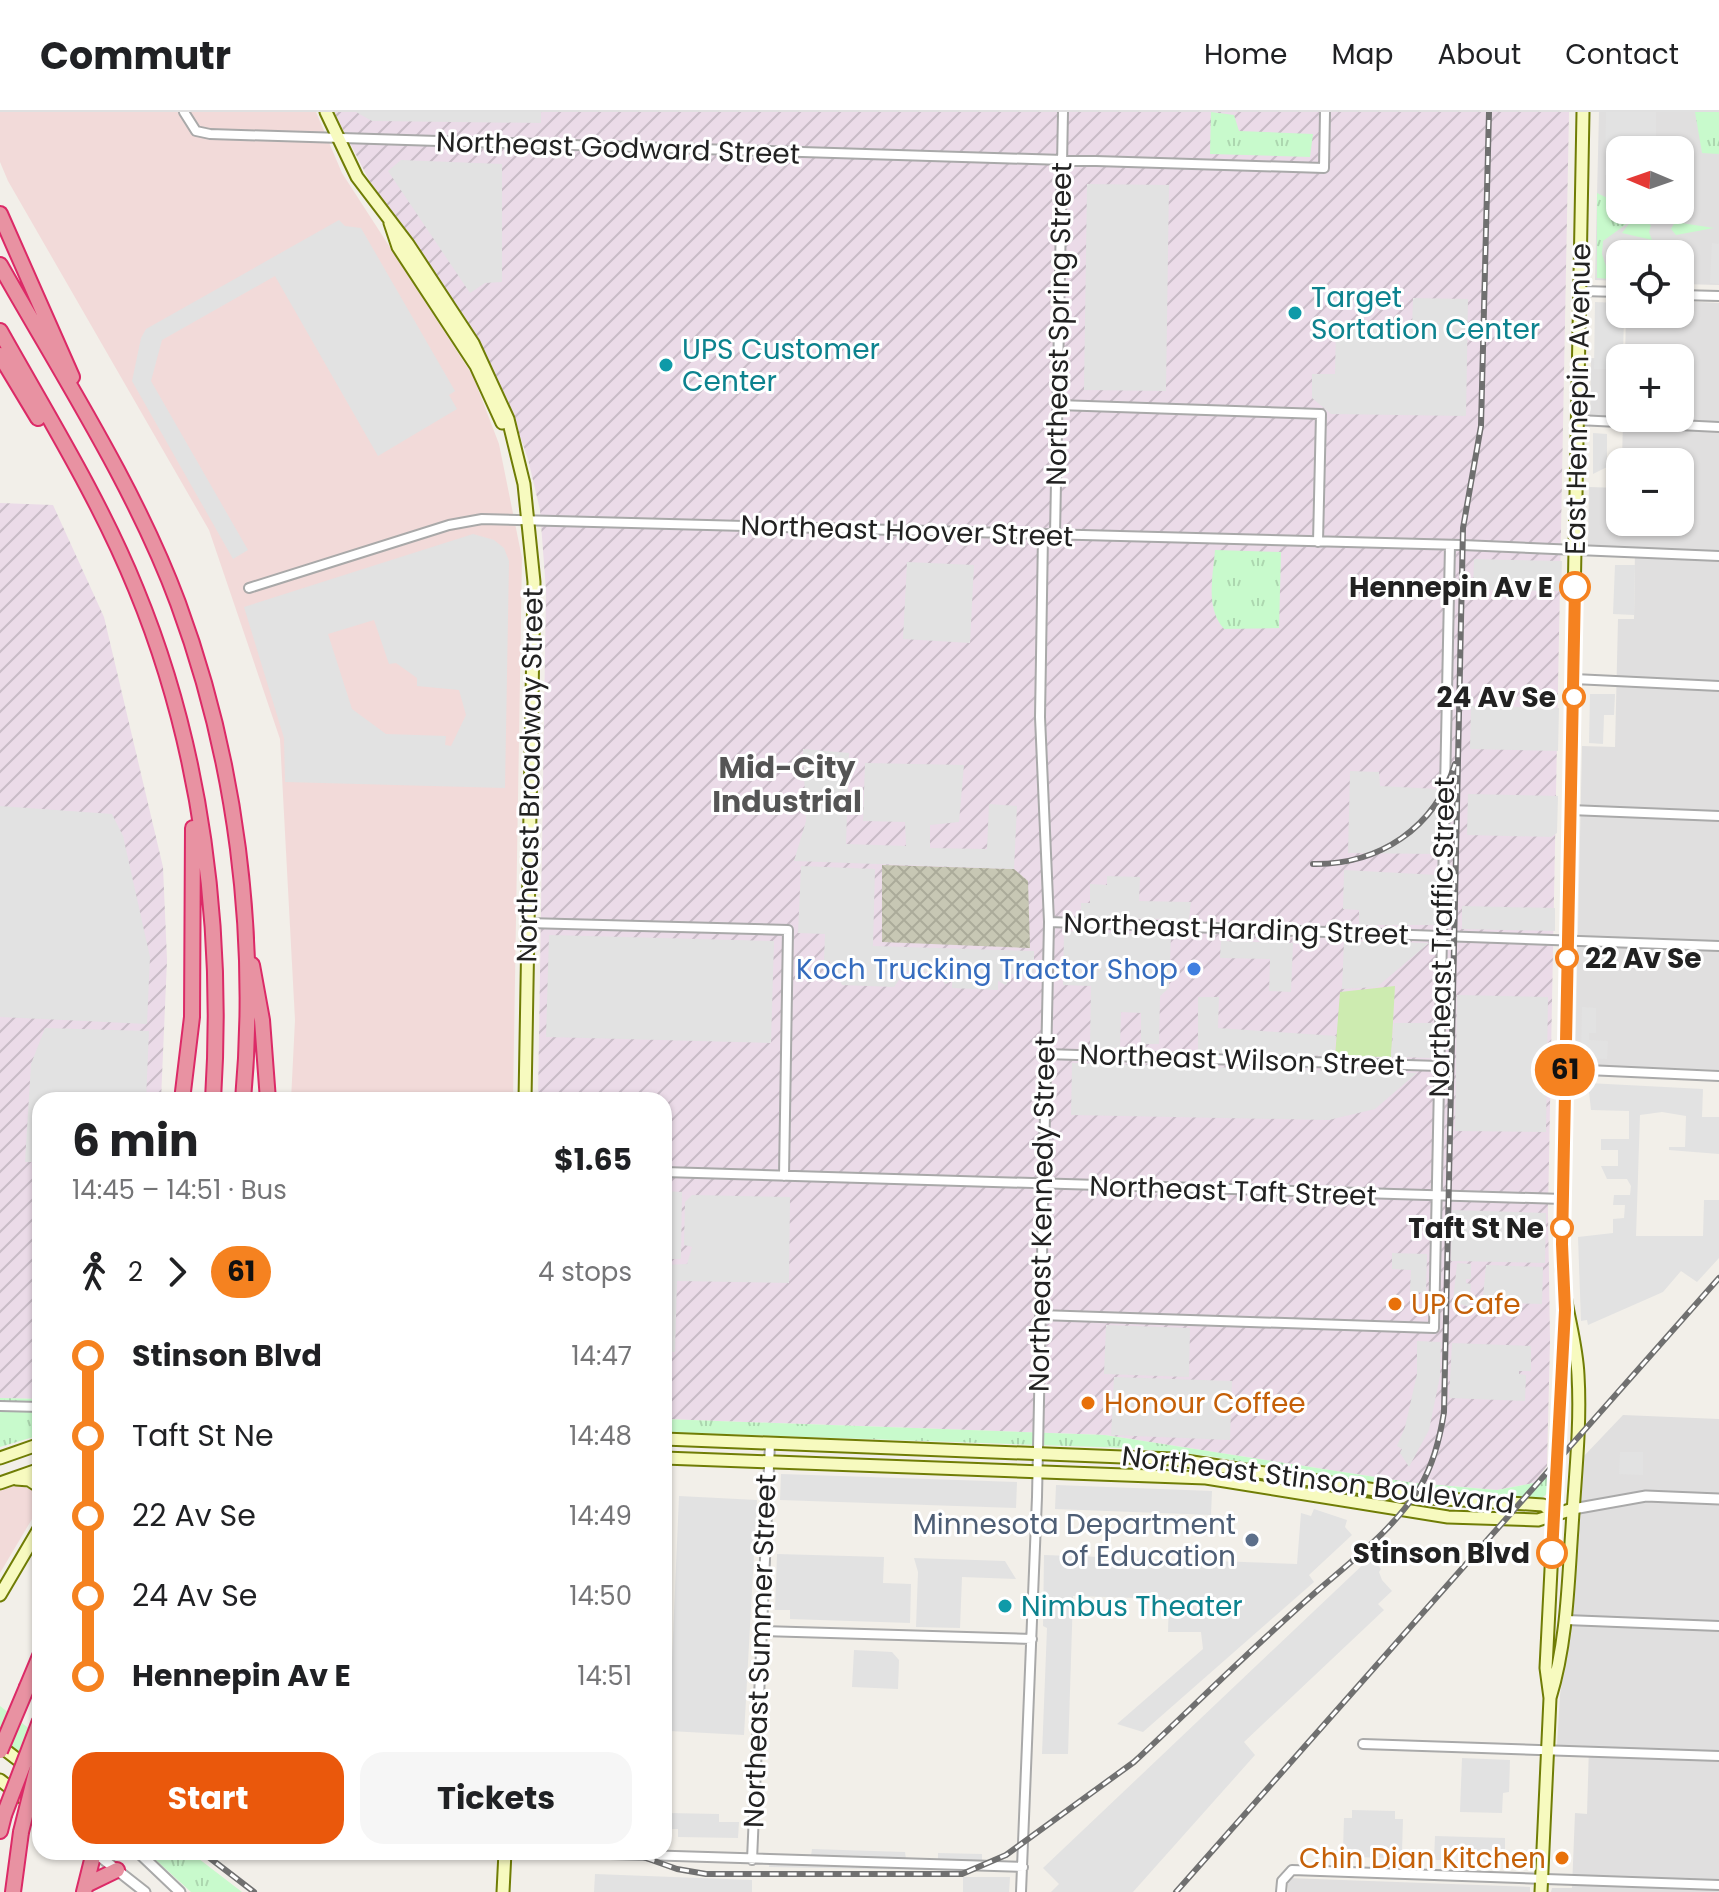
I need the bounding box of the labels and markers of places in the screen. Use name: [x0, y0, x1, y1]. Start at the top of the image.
place label: Target Sortation Center: [1311, 278, 1540, 349]
marker: Target Sortation Center: [1286, 304, 1304, 322]
place label: UPS Customer Center: [682, 330, 880, 401]
marker: UPS Customer Center: [657, 356, 675, 374]
place label: Hennepin Av E: [1349, 568, 1553, 607]
marker: Hennepin Av E: [1560, 572, 1590, 602]
place label: 24 Av Se: [1437, 678, 1556, 717]
marker: 24 Av Se: [1563, 686, 1585, 708]
place label: 22 Av Se: [1585, 939, 1701, 978]
marker: 22 Av Se: [1556, 947, 1578, 969]
place label: Koch Trucking Tractor Shop: [796, 950, 1178, 989]
marker: Koch Trucking Tractor Shop: [1185, 960, 1203, 978]
place label: Taft St Ne: [1408, 1209, 1544, 1248]
marker: Taft St Ne: [1551, 1217, 1573, 1239]
place label: UP Cafe: [1411, 1285, 1521, 1324]
marker: UP Cafe: [1386, 1295, 1404, 1313]
place label: Honour Coffee: [1104, 1384, 1306, 1423]
marker: Honour Coffee: [1079, 1394, 1097, 1412]
place label: Minnesota Department of Education: [913, 1505, 1236, 1576]
marker: Minnesota Department of Education: [1243, 1531, 1261, 1549]
place label: Stinson Blvd: [1353, 1534, 1530, 1573]
marker: Stinson Blvd: [1537, 1538, 1567, 1568]
place label: Nimbus Theater: [1021, 1587, 1243, 1626]
marker: Nimbus Theater: [996, 1597, 1014, 1615]
place label: Chin Dian Kitchen: [1299, 1839, 1546, 1878]
marker: Chin Dian Kitchen: [1553, 1849, 1571, 1867]

